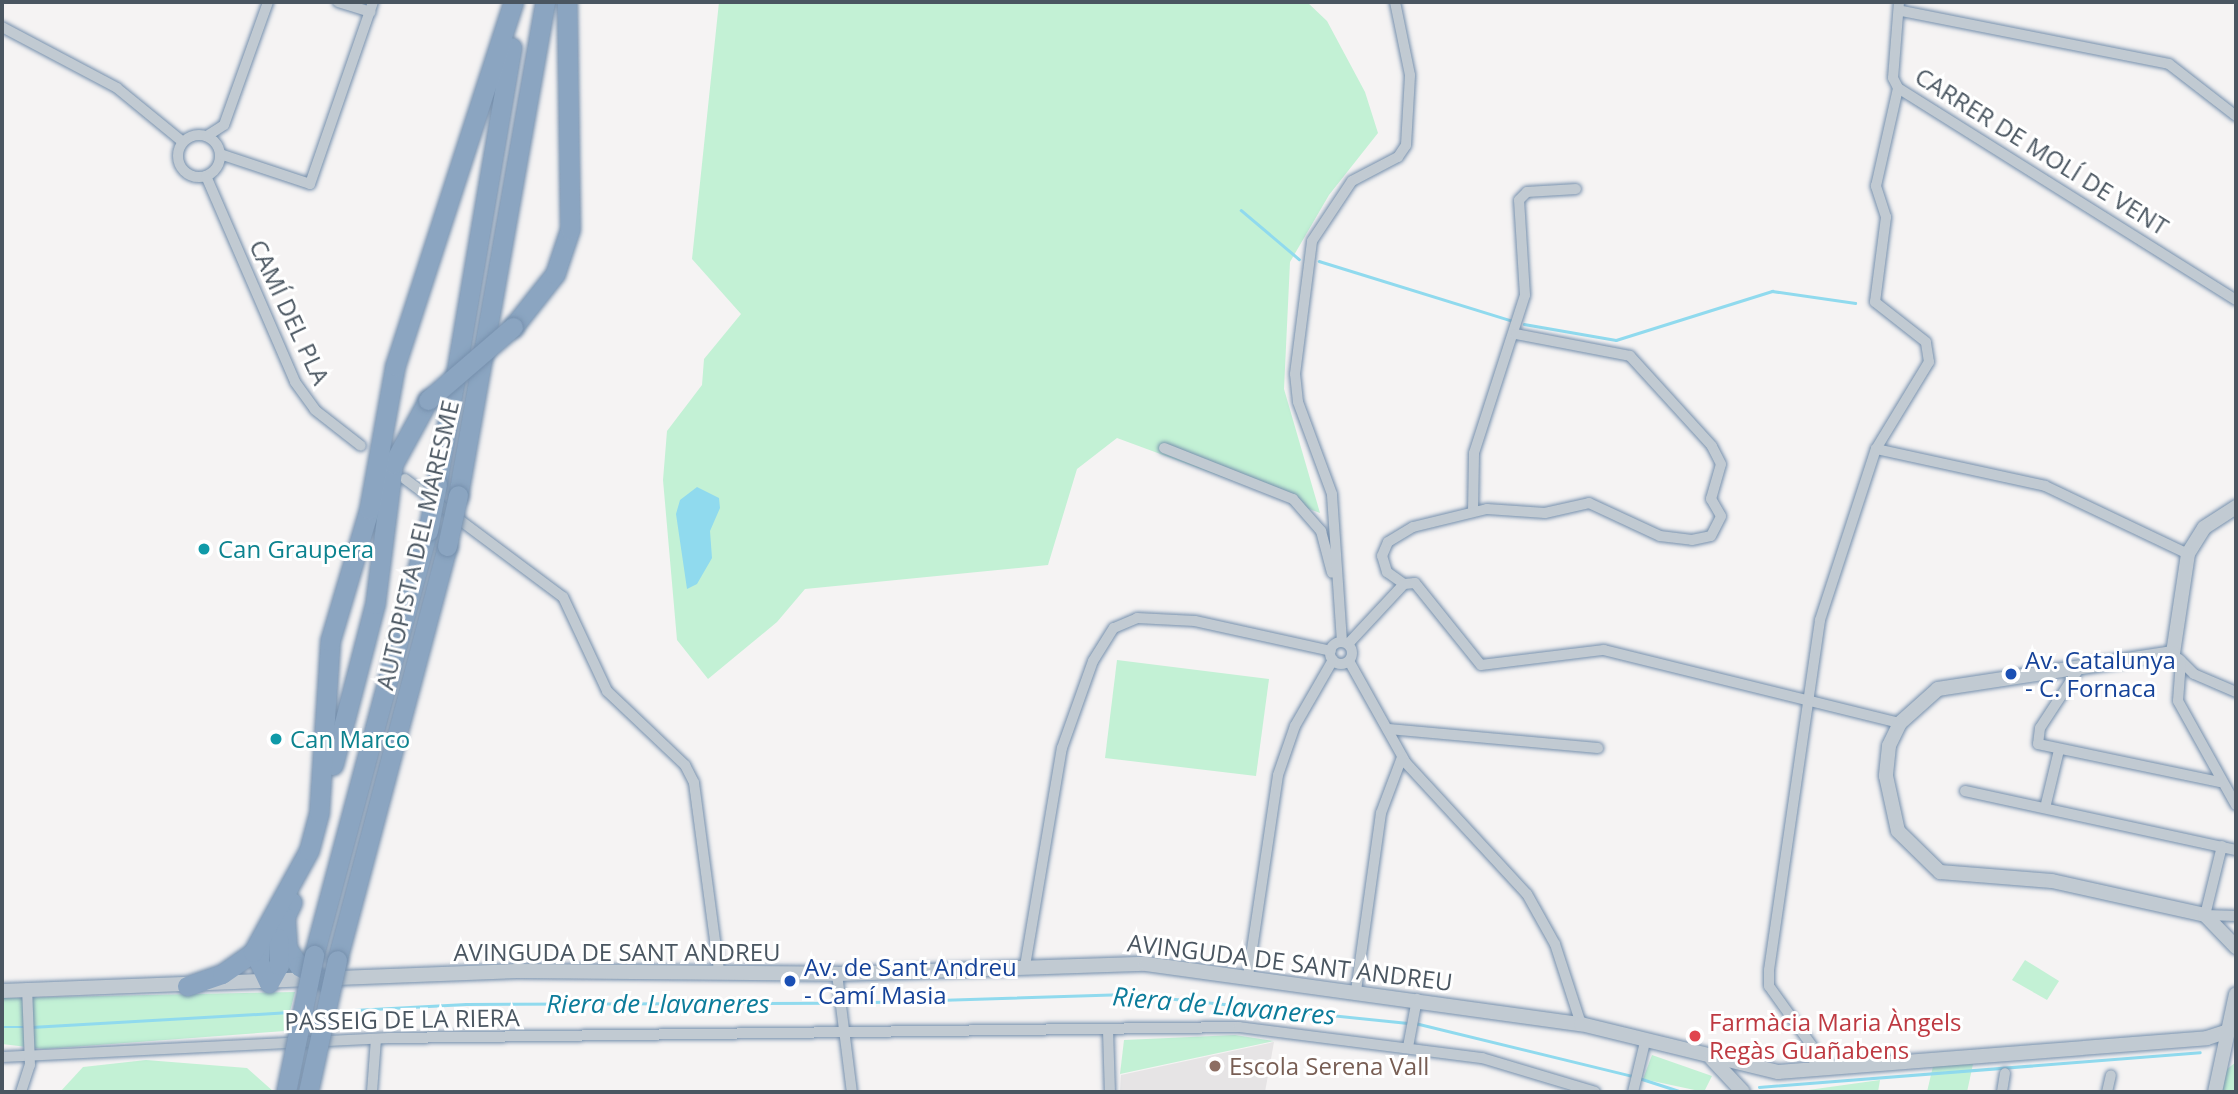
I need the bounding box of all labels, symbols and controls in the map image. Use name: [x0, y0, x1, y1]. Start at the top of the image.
street label: CARRER DE MOLÍ DE VENT: [1910, 61, 2174, 241]
street label: CAMÍ DEL PLA: [244, 235, 336, 389]
street label: AUTOPISTA DEL MARESME: [370, 398, 464, 692]
place label: Can Graupera: [218, 535, 374, 563]
marker: Can Graupera: [196, 541, 212, 557]
place label: Av. Catalunya - C. Fornaca: [2025, 646, 2176, 702]
marker: Av. Catalunya - C. Fornaca: [2003, 666, 2019, 682]
place label: Can Marco: [290, 725, 410, 753]
marker: Can Marco: [268, 731, 284, 747]
street label: AVINGUDA DE SANT ANDREU: [1126, 928, 1454, 996]
street label: AVINGUDA DE SANT ANDREU: [453, 938, 781, 966]
place label: Av. de Sant Andreu - Camí Masia: [804, 953, 1017, 1009]
marker: Av. de Sant Andreu - Camí Masia: [782, 973, 798, 989]
water label: Riera de Llavaneres: [1111, 981, 1337, 1031]
water label: Riera de Llavaneres: [546, 988, 770, 1020]
street label: PASSEIG DE LA RIERA: [284, 1003, 520, 1035]
place label: Farmàcia Maria Àngels Regàs Guañabens: [1709, 1008, 1961, 1064]
marker: Farmàcia Maria Àngels Regàs Guañabens: [1687, 1028, 1703, 1044]
place label: Escola Serena Vall: [1229, 1052, 1429, 1080]
marker: Escola Serena Vall: [1207, 1058, 1223, 1074]

